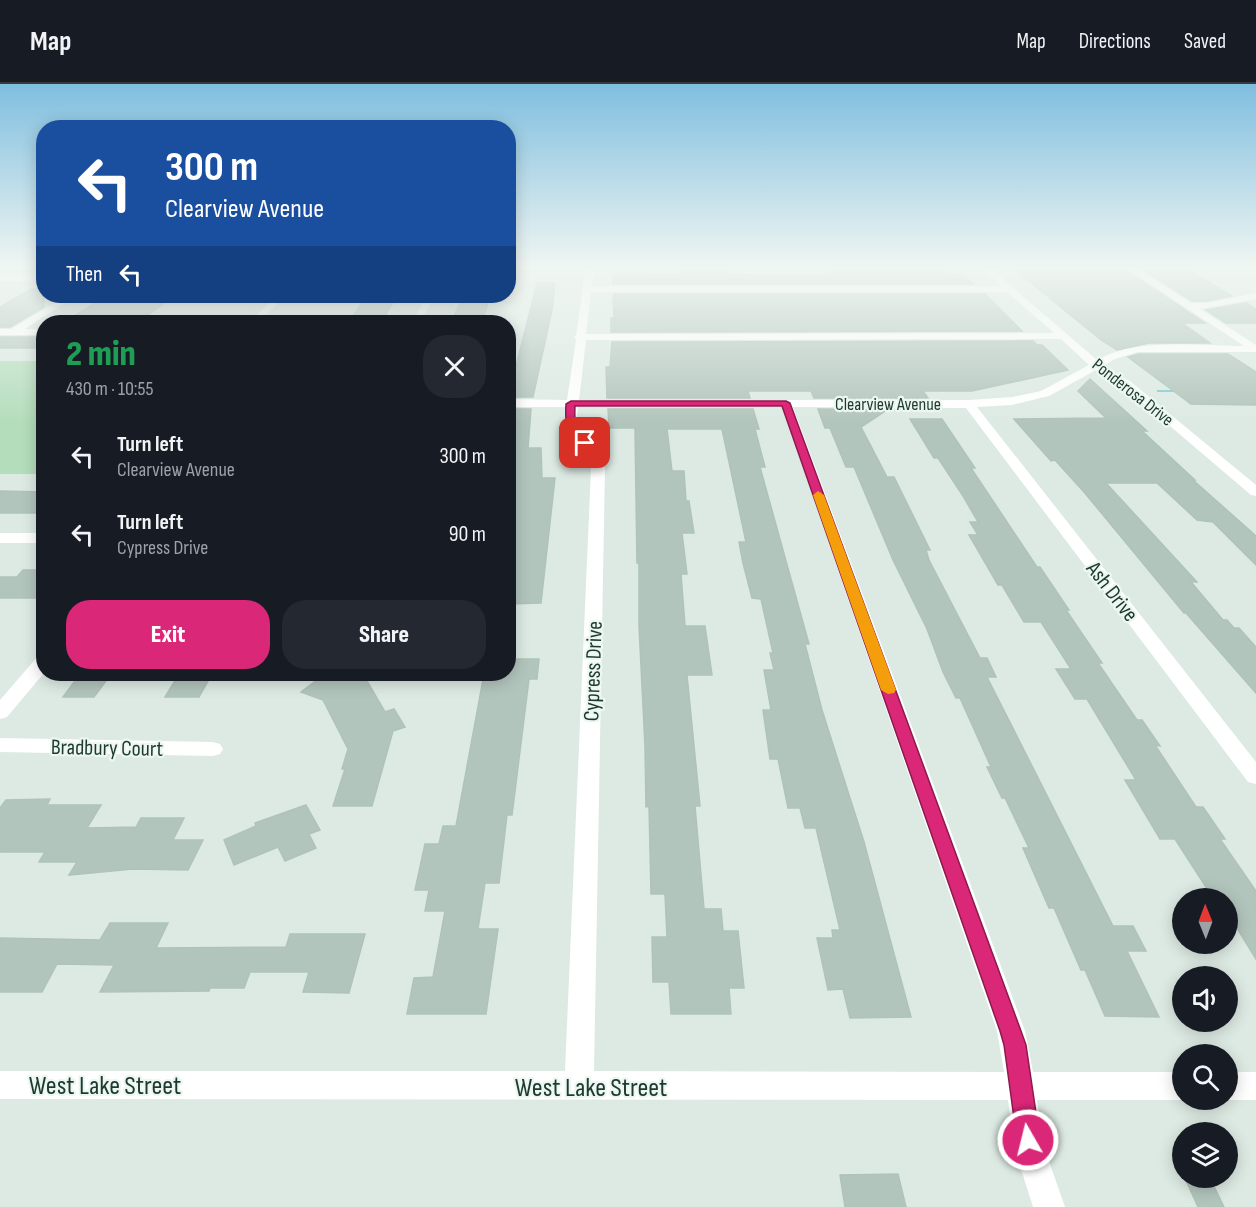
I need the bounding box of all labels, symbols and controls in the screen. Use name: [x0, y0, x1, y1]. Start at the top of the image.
text: Map: [30, 25, 71, 58]
text: Map: [1016, 29, 1046, 54]
text: Directions: [1079, 29, 1151, 54]
text: Saved: [1184, 29, 1226, 54]
text: 300 m: [165, 142, 258, 193]
icon: left: [66, 144, 144, 222]
text: Clearview Avenue: [165, 193, 324, 225]
icon: left: [114, 258, 147, 291]
text: Then: [66, 261, 102, 288]
text: 2 min: [66, 333, 136, 376]
button: close: [423, 335, 486, 398]
street label: Ponderosa Drive: [1088, 354, 1178, 431]
text: 430 m · 10:55: [66, 377, 154, 401]
street label: Clearview Avenue: [835, 394, 941, 415]
pin: [559, 417, 610, 468]
icon: arrive: [568, 426, 601, 459]
text: Turn left: [117, 431, 183, 458]
icon: left: [66, 440, 99, 473]
text: 300 m: [440, 443, 486, 470]
text: Clearview Avenue: [117, 458, 235, 482]
text: Turn left: [117, 509, 183, 536]
icon: left: [66, 518, 99, 551]
text: 90 m: [449, 521, 486, 548]
text: Cypress Drive: [117, 536, 208, 560]
street label: Ash Drive: [1079, 556, 1144, 627]
button: Exit: [66, 600, 270, 669]
button: Share: [282, 600, 486, 669]
street label: Cypress Drive: [578, 620, 609, 722]
street label: Bradbury Court: [51, 734, 164, 763]
north arrow: [1172, 888, 1238, 954]
map controls: [1172, 888, 1238, 1188]
button: sound: [1172, 966, 1238, 1032]
button: search: [1172, 1044, 1238, 1110]
street label: West Lake Street: [29, 1070, 181, 1102]
street label: West Lake Street: [515, 1072, 667, 1104]
position arrow: [996, 1108, 1060, 1172]
button: layers: [1172, 1122, 1238, 1188]

